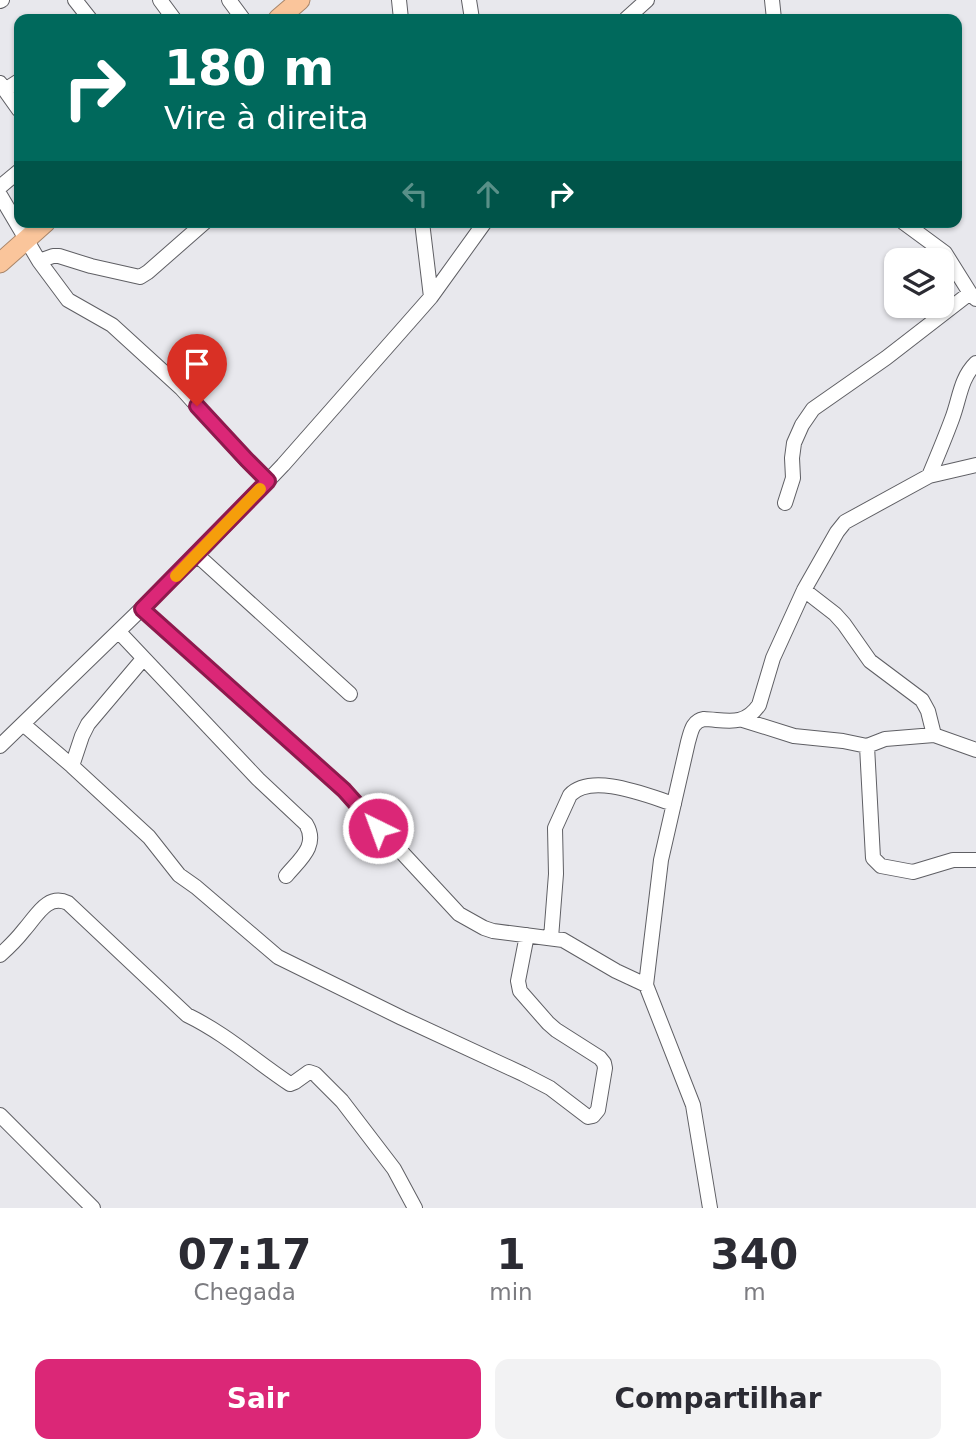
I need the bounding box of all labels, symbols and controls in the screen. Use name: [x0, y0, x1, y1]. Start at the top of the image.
text: 180 m: [164, 40, 334, 97]
icon: right: [49, 42, 140, 133]
text: Vire à direita: [164, 99, 369, 137]
icon: left: [396, 175, 434, 213]
icon: ahead: [469, 175, 507, 213]
icon: right: [542, 175, 580, 213]
map controls: [884, 248, 954, 318]
button: layers: [884, 248, 954, 318]
pin: [167, 334, 227, 406]
icon: arrive: [178, 345, 216, 383]
position arrow: [341, 791, 415, 865]
text: 07:17: [178, 1230, 312, 1279]
text: 1: [496, 1230, 526, 1279]
text: 340: [711, 1230, 798, 1279]
text: Chegada: [194, 1279, 296, 1305]
text: min: [489, 1279, 533, 1305]
text: m: [743, 1279, 766, 1305]
button: Sair: [35, 1359, 481, 1439]
button: Compartilhar: [495, 1359, 941, 1439]

